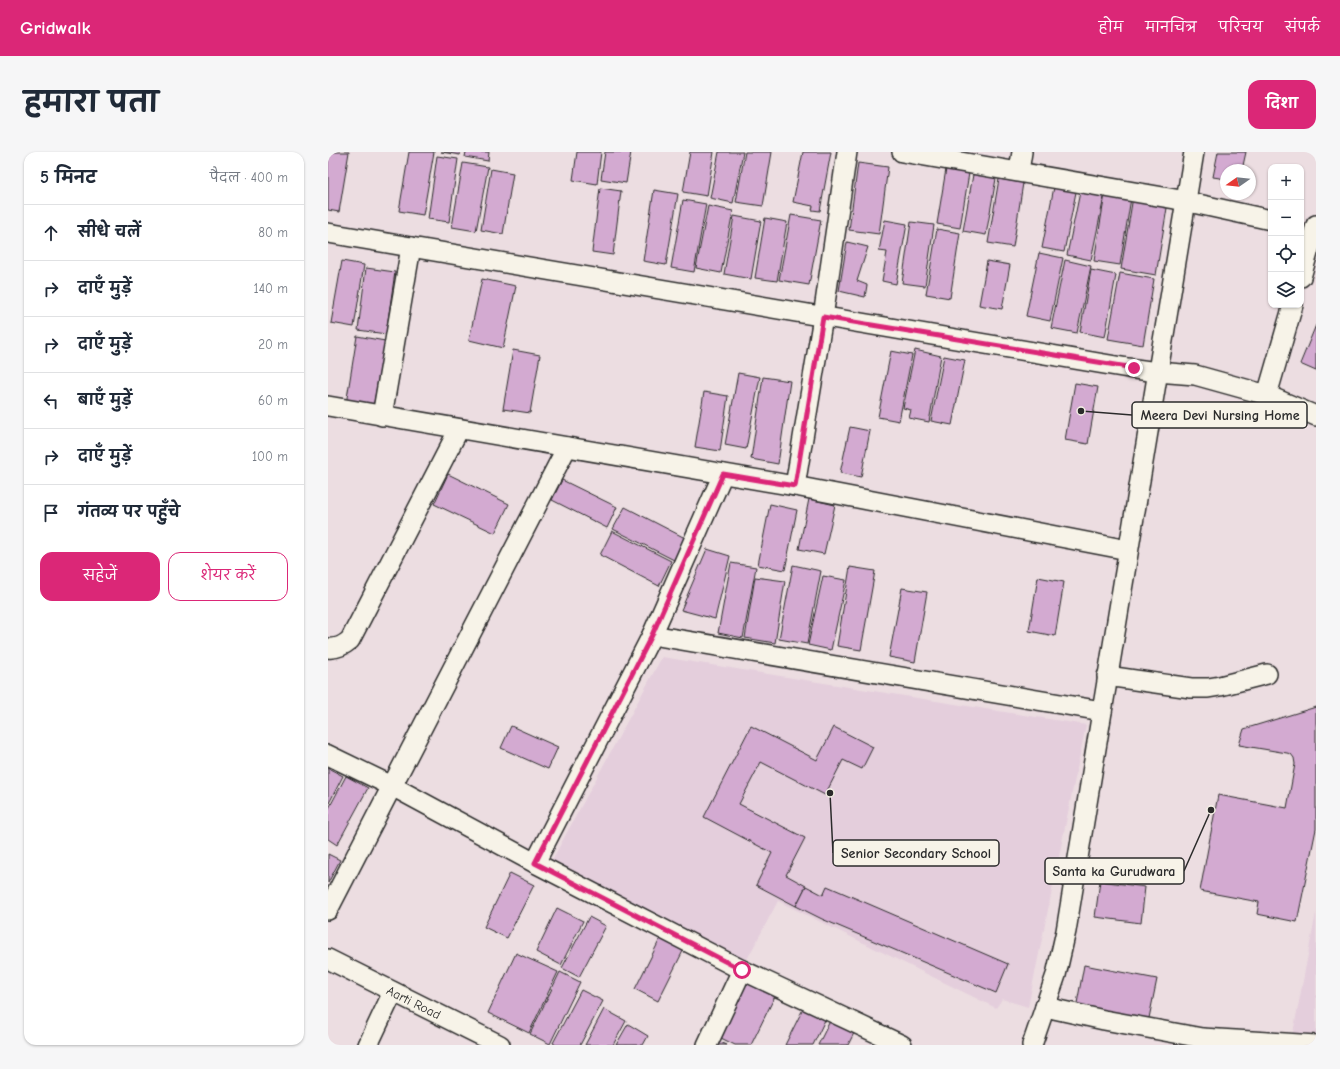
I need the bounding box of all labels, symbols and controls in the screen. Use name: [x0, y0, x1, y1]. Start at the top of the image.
text: Gridwalk: [20, 17, 91, 39]
text: होम: [1099, 19, 1123, 36]
text: मानचित्र: [1145, 19, 1197, 36]
text: परिचय: [1219, 19, 1263, 36]
text: संपर्क: [1285, 19, 1320, 36]
button: दिशा: [1248, 80, 1316, 129]
text: हमारा पता: [24, 87, 158, 119]
north arrow: [1220, 164, 1256, 200]
map controls: [1268, 164, 1304, 308]
button: +: [1268, 164, 1304, 200]
text: 5 मिनट: [40, 168, 96, 187]
text: पैदल · 400 m: [210, 170, 288, 185]
button: −: [1268, 200, 1304, 236]
icon: ahead: [40, 222, 62, 244]
text: सीधे चलें: [78, 223, 141, 241]
text: 80 m: [258, 225, 288, 240]
button: locate: [1268, 236, 1304, 272]
button: layers: [1268, 272, 1304, 308]
icon: right: [40, 278, 62, 300]
text: दाएँ मुड़ें: [78, 279, 132, 297]
text: 140 m: [254, 281, 288, 296]
icon: right: [40, 334, 62, 356]
text: दाएँ मुड़ें: [78, 335, 132, 353]
text: 20 m: [258, 337, 288, 352]
route end: [1125, 359, 1143, 377]
icon: left: [40, 390, 62, 412]
text: बाएँ मुड़ें: [78, 391, 132, 409]
text: 60 m: [258, 393, 288, 408]
callout: Meera Devi Nursing Home: [1132, 402, 1307, 428]
text: Meera Devi Nursing Home: [1140, 407, 1300, 424]
icon: right: [40, 446, 62, 468]
text: दाएँ मुड़ें: [78, 447, 132, 465]
text: 100 m: [252, 449, 288, 464]
icon: arrive: [40, 502, 62, 524]
text: गंतव्य पर पहुँचे: [78, 503, 180, 521]
button: सहेजें: [40, 552, 160, 601]
button: शेयर करें: [168, 552, 288, 601]
callout: Senior Secondary School: [833, 840, 999, 866]
text: Senior Secondary School: [841, 845, 991, 862]
callout: Santa ka Gurudwara: [1045, 858, 1184, 884]
text: Santa ka Gurudwara: [1053, 863, 1175, 880]
route start: [733, 961, 751, 979]
street label: Aarti Road: [384, 982, 443, 1022]

